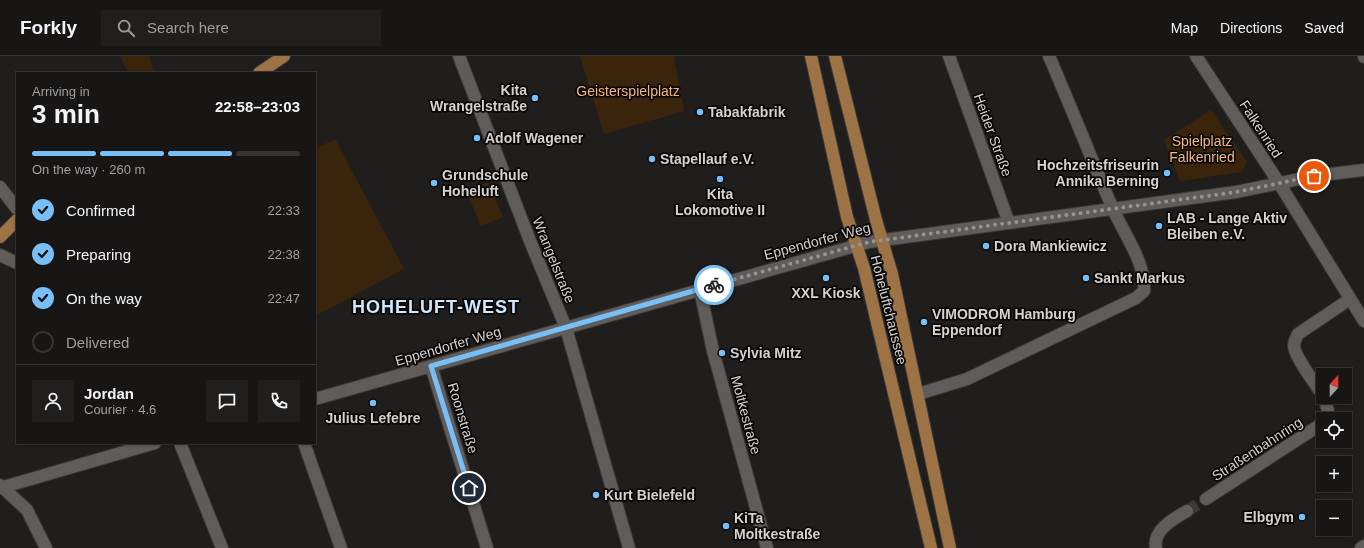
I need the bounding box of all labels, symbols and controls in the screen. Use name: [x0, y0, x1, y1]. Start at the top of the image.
search box: [101, 10, 381, 46]
text: Forkly: [20, 17, 77, 38]
icon: search: [115, 17, 137, 39]
text: Search here: [147, 19, 229, 36]
text: Map: [1171, 20, 1198, 36]
text: Directions: [1220, 20, 1282, 36]
text: Saved: [1304, 20, 1344, 36]
place label: Kita Wrangelstraße: [430, 82, 527, 114]
park label: Geisterspielplatz: [576, 83, 680, 99]
text: Arriving in: [32, 84, 90, 99]
street label: Heider Straße: [971, 91, 1015, 179]
marker: Kita Wrangelstraße: [530, 93, 540, 103]
street label: Falkenried: [1236, 97, 1286, 161]
text: 22:58–23:03: [215, 98, 300, 115]
text: 3 min: [32, 99, 100, 129]
place label: Tabakfabrik: [708, 104, 786, 120]
marker: Tabakfabrik: [695, 107, 705, 117]
place label: Adolf Wagener: [485, 130, 584, 146]
marker: Adolf Wagener: [472, 133, 482, 143]
park label: Spielplatz Falkenried: [1169, 133, 1235, 165]
place label: Stapellauf e.V.: [660, 151, 754, 167]
marker: Stapellauf e.V.: [647, 154, 657, 164]
place label: Hochzeitsfriseurin Annika Berning: [1037, 157, 1159, 189]
pin: [1297, 159, 1331, 193]
text: On the way · 260 m: [32, 162, 145, 177]
icon: bag: [1303, 165, 1325, 187]
place label: Grundschule Hoheluft: [442, 167, 529, 199]
marker: Hochzeitsfriseurin Annika Berning: [1162, 168, 1172, 178]
marker: Kita Lokomotive II: [715, 174, 725, 184]
marker: Grundschule Hoheluft: [429, 178, 439, 188]
place label: Kita Lokomotive II: [675, 186, 765, 218]
icon: check: [32, 199, 54, 221]
text: Confirmed: [66, 202, 135, 219]
text: 22:33: [267, 203, 300, 218]
place label: LAB - Lange Aktiv Bleiben e.V.: [1167, 210, 1287, 242]
street label: Wrangelstraße: [529, 215, 579, 306]
street label: Eppendorfer Weg: [762, 219, 872, 263]
marker: LAB - Lange Aktiv Bleiben e.V.: [1154, 221, 1164, 231]
place label: Dora Mankiewicz: [994, 238, 1107, 254]
marker: Dora Mankiewicz: [981, 241, 991, 251]
icon: check: [32, 243, 54, 265]
text: Preparing: [66, 246, 131, 263]
text: 22:38: [267, 247, 300, 262]
street label: Hoheluftchaussee: [868, 254, 910, 367]
courier: [694, 265, 734, 305]
place label: Sankt Markus: [1094, 270, 1185, 286]
marker: XXL Kiosk: [821, 273, 831, 283]
marker: Sankt Markus: [1081, 273, 1091, 283]
icon: bike: [703, 274, 725, 296]
place label: XXL Kiosk: [792, 285, 861, 301]
icon: check: [32, 287, 54, 309]
text: On the way: [66, 290, 142, 307]
text: 22:47: [267, 291, 300, 306]
district label: HOHELUFT-WEST: [352, 297, 520, 317]
place label: VIMODROM Hamburg Eppendorf: [932, 306, 1076, 338]
marker: VIMODROM Hamburg Eppendorf: [919, 317, 929, 327]
street label: Eppendorfer Weg: [393, 323, 503, 369]
text: Delivered: [66, 334, 129, 351]
place label: Sylvia Mitz: [730, 345, 802, 361]
marker: Sylvia Mitz: [717, 348, 727, 358]
north arrow: [1316, 368, 1352, 404]
map controls: [1316, 368, 1352, 536]
street label: Moltkestraße: [728, 374, 764, 456]
button: person: [32, 380, 74, 422]
button: chat: [206, 380, 248, 422]
button: phone: [258, 380, 300, 422]
street label: Roonstraße: [445, 381, 481, 456]
text: Jordan: [84, 385, 134, 402]
marker: Julius Lefebre: [368, 398, 378, 408]
text: Courier · 4.6: [84, 402, 156, 417]
place label: Julius Lefebre: [326, 410, 421, 426]
button: locate: [1316, 412, 1352, 448]
street label: Straßenbahnring: [1209, 414, 1305, 484]
button: +: [1316, 456, 1352, 492]
pin: [452, 471, 486, 505]
icon: home: [458, 477, 480, 499]
place label: Kurt Bielefeld: [604, 487, 695, 503]
marker: Kurt Bielefeld: [591, 490, 601, 500]
button: −: [1316, 500, 1352, 536]
place label: Elbgym: [1243, 509, 1294, 525]
place label: KiTa Moltkestraße: [734, 510, 821, 542]
marker: Elbgym: [1297, 512, 1307, 522]
marker: KiTa Moltkestraße: [721, 521, 731, 531]

